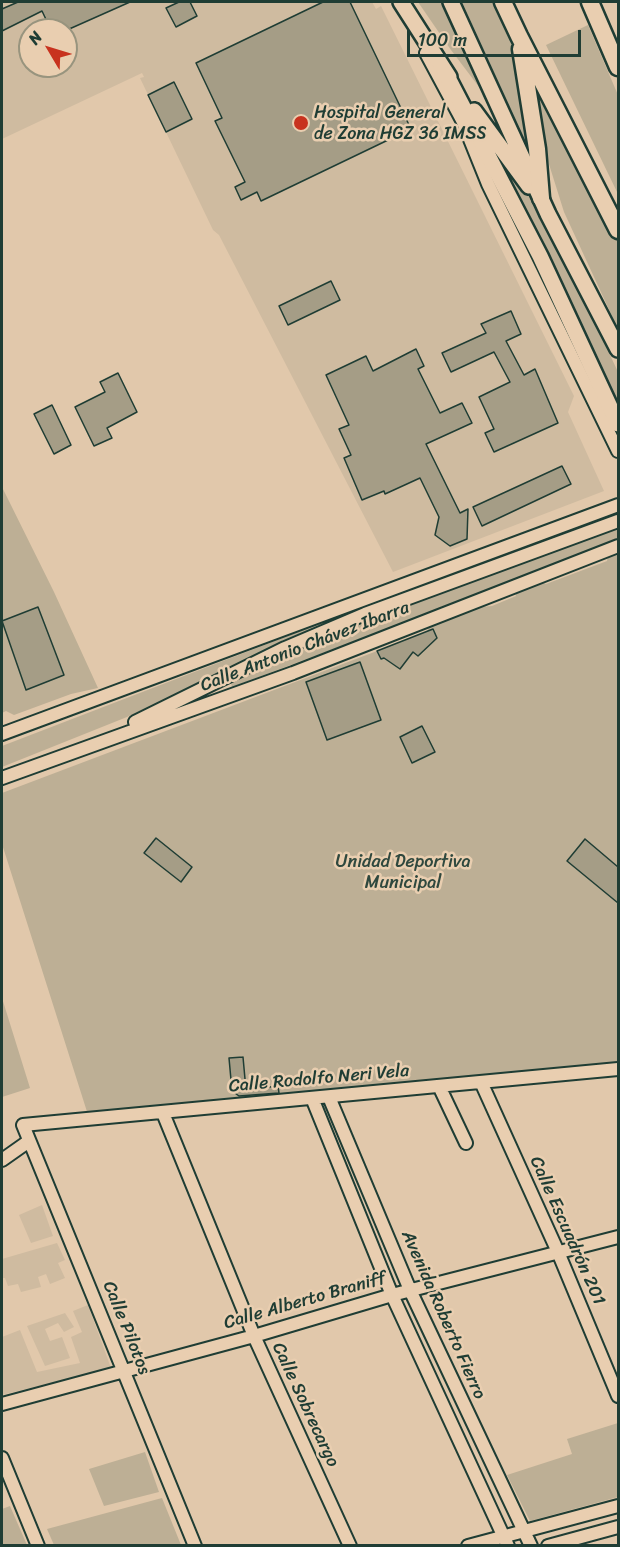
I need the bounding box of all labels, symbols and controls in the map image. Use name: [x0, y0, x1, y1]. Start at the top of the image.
north arrow: [18, 18, 78, 78]
scale bar: [410, 18, 584, 56]
text: 100 m: [418, 24, 467, 56]
text: N: [20, 25, 50, 51]
place label: Hospital General de Zona HGZ 36 IMSS: [314, 102, 486, 144]
marker: Hospital General de Zona HGZ 36 IMSS: [292, 114, 310, 132]
street label: Calle Antonio Chávez Ibarra: [198, 597, 412, 697]
park label: Unidad Deportiva Municipal: [336, 851, 470, 894]
street label: Calle Rodolfo Neri Vela: [228, 1060, 410, 1098]
street label: Calle Escuadrón 201: [525, 1153, 609, 1309]
street label: Avenida Roberto Fierro: [396, 1227, 490, 1403]
street label: Calle Alberto Braniff: [221, 1268, 389, 1334]
street label: Calle Pilotos: [97, 1278, 155, 1378]
street label: Calle Sobrecargo: [267, 1339, 343, 1471]

